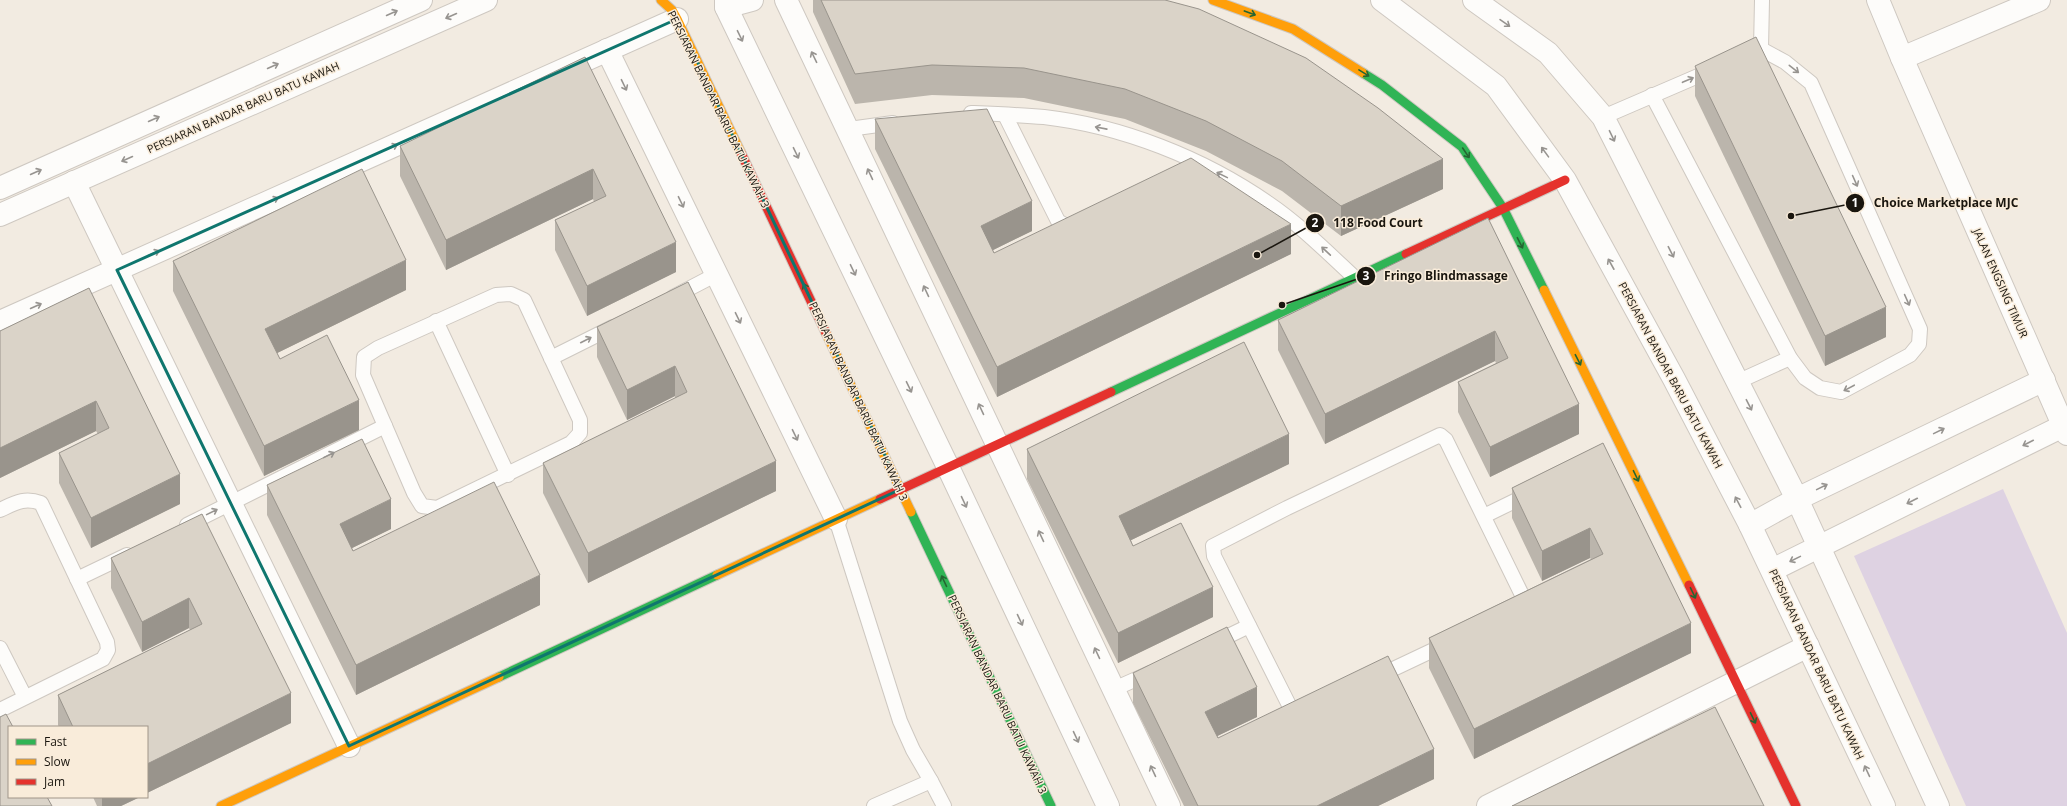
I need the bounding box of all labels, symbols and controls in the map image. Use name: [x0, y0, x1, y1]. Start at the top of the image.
street label: PERSIARAN BANDAR BARU BATU KAWAH 3: [664, 8, 774, 210]
one-way arrow: [385, 9, 397, 16]
one-way arrow: [1243, 10, 1255, 18]
one-way arrow: [445, 13, 457, 20]
one-way arrow: [1500, 19, 1511, 27]
one-way arrow: [737, 29, 744, 41]
one-way arrow: [810, 51, 817, 63]
street label: PERSIARAN BANDAR BARU BATU KAWAH: [144, 58, 342, 156]
one-way arrow: [267, 62, 279, 69]
one-way arrow: [1788, 65, 1799, 73]
one-way arrow: [1358, 70, 1370, 78]
one-way arrow: [1682, 75, 1694, 83]
one-way arrow: [621, 79, 628, 91]
one-way arrow: [148, 115, 160, 122]
one-way arrow: [1095, 124, 1108, 132]
one-way arrow: [1609, 130, 1616, 142]
one-way arrow: [385, 142, 397, 150]
one-way arrow: [793, 147, 800, 159]
one-way arrow: [1462, 147, 1470, 158]
one-way arrow: [1541, 147, 1549, 158]
one-way arrow: [121, 156, 133, 163]
one-way arrow: [29, 168, 41, 175]
one-way arrow: [866, 168, 873, 180]
one-way arrow: [1216, 171, 1228, 178]
one-way arrow: [1852, 175, 1859, 187]
callout: Choice Marketplace MJC: [1845, 191, 2026, 215]
text: 1: [1852, 194, 1858, 211]
text: Choice Marketplace MJC: [1874, 194, 2019, 211]
one-way arrow: [678, 195, 685, 207]
one-way arrow: [267, 196, 279, 203]
callout: 118 Food Court: [1305, 211, 1430, 235]
text: 2: [1312, 214, 1319, 231]
text: 118 Food Court: [1333, 214, 1423, 231]
street label: JALAN ENGSING TIMUR: [1970, 225, 2032, 340]
one-way arrow: [1517, 237, 1524, 249]
one-way arrow: [1321, 246, 1331, 256]
one-way arrow: [1668, 246, 1675, 258]
one-way arrow: [148, 249, 160, 256]
one-way arrow: [1607, 258, 1614, 270]
one-way arrow: [850, 264, 857, 276]
callout: Fringo Blindmassage: [1356, 264, 1516, 288]
text: 3: [1363, 267, 1370, 284]
text: Fringo Blindmassage: [1384, 267, 1508, 284]
street label: PERSIARAN BANDAR BARU BATU KAWAH: [1615, 279, 1727, 471]
one-way arrow: [802, 284, 809, 296]
one-way arrow: [922, 286, 929, 298]
one-way arrow: [1904, 294, 1912, 306]
street label: PERSIARAN BANDAR BARU BATU KAWAH 3: [806, 299, 912, 503]
one-way arrow: [29, 302, 41, 309]
one-way arrow: [735, 312, 742, 324]
one-way arrow: [580, 336, 592, 343]
one-way arrow: [1575, 353, 1583, 365]
one-way arrow: [906, 381, 913, 393]
one-way arrow: [1843, 384, 1855, 392]
one-way arrow: [1746, 399, 1753, 411]
one-way arrow: [977, 403, 984, 415]
one-way arrow: [1933, 427, 1945, 434]
one-way arrow: [792, 429, 799, 441]
one-way arrow: [2023, 440, 2035, 447]
one-way arrow: [322, 450, 334, 458]
one-way arrow: [1633, 470, 1640, 482]
one-way arrow: [1815, 483, 1827, 490]
one-way arrow: [961, 496, 968, 508]
one-way arrow: [1734, 496, 1741, 508]
one-way arrow: [1906, 498, 1918, 505]
one-way arrow: [206, 508, 218, 516]
one-way arrow: [1037, 530, 1044, 542]
one-way arrow: [1790, 556, 1802, 563]
street label: PERSIARAN BANDAR BARU BATU KAWAH: [1766, 566, 1868, 762]
one-way arrow: [940, 575, 947, 587]
one-way arrow: [1690, 587, 1697, 599]
street label: PERSIARAN BANDAR BARU BATU KAWAH 3: [945, 592, 1051, 796]
one-way arrow: [1017, 613, 1024, 625]
one-way arrow: [1093, 648, 1100, 660]
one-way arrow: [1750, 712, 1757, 724]
legend: [8, 726, 148, 798]
one-way arrow: [1073, 731, 1080, 743]
text: Fast: [44, 733, 67, 750]
text: Slow: [44, 753, 71, 770]
one-way arrow: [1149, 765, 1156, 777]
one-way arrow: [1863, 765, 1870, 777]
text: Jam: [43, 773, 65, 790]

